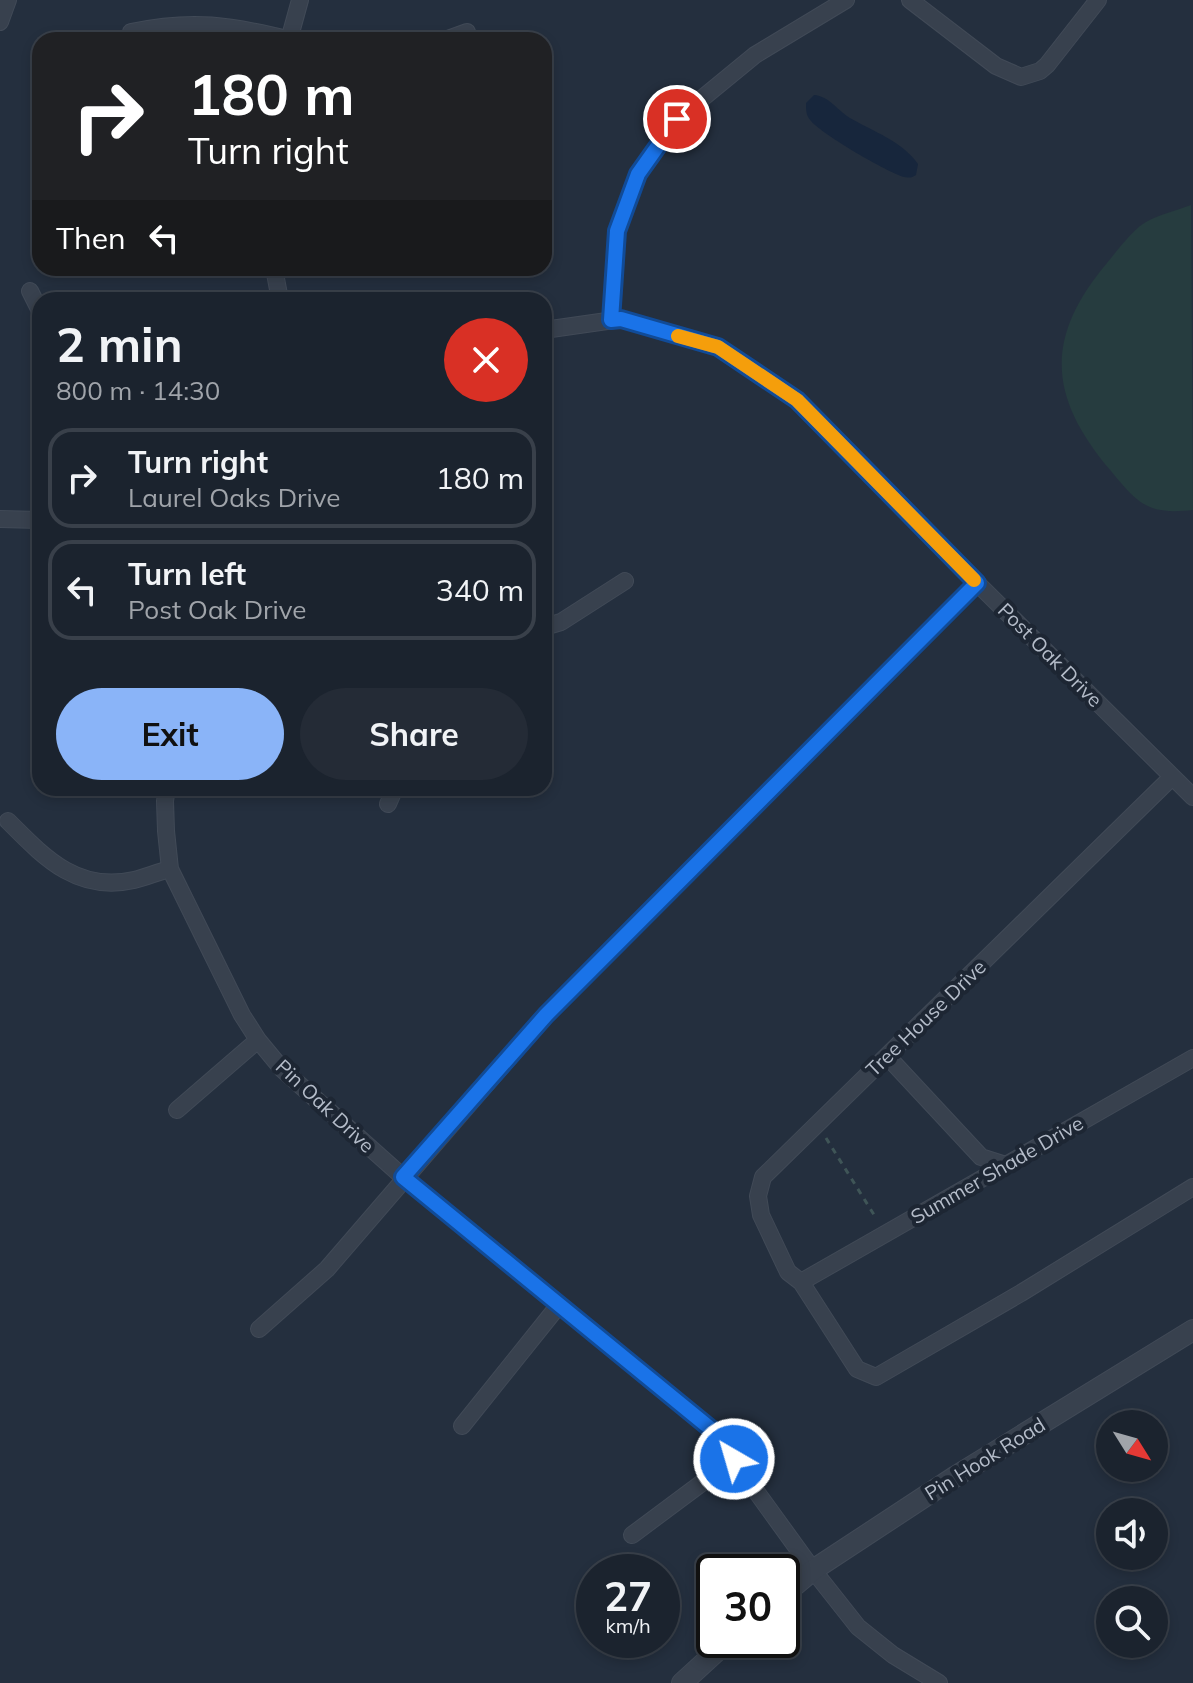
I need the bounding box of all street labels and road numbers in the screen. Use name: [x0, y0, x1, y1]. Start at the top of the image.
street label: Post Oak Drive: [993, 597, 1108, 712]
street label: Tree House Drive: [860, 954, 991, 1081]
street label: Pin Oak Drive: [271, 1054, 380, 1158]
street label: Summer Shade Drive: [906, 1110, 1087, 1229]
street label: Pin Hook Road: [920, 1412, 1050, 1506]

